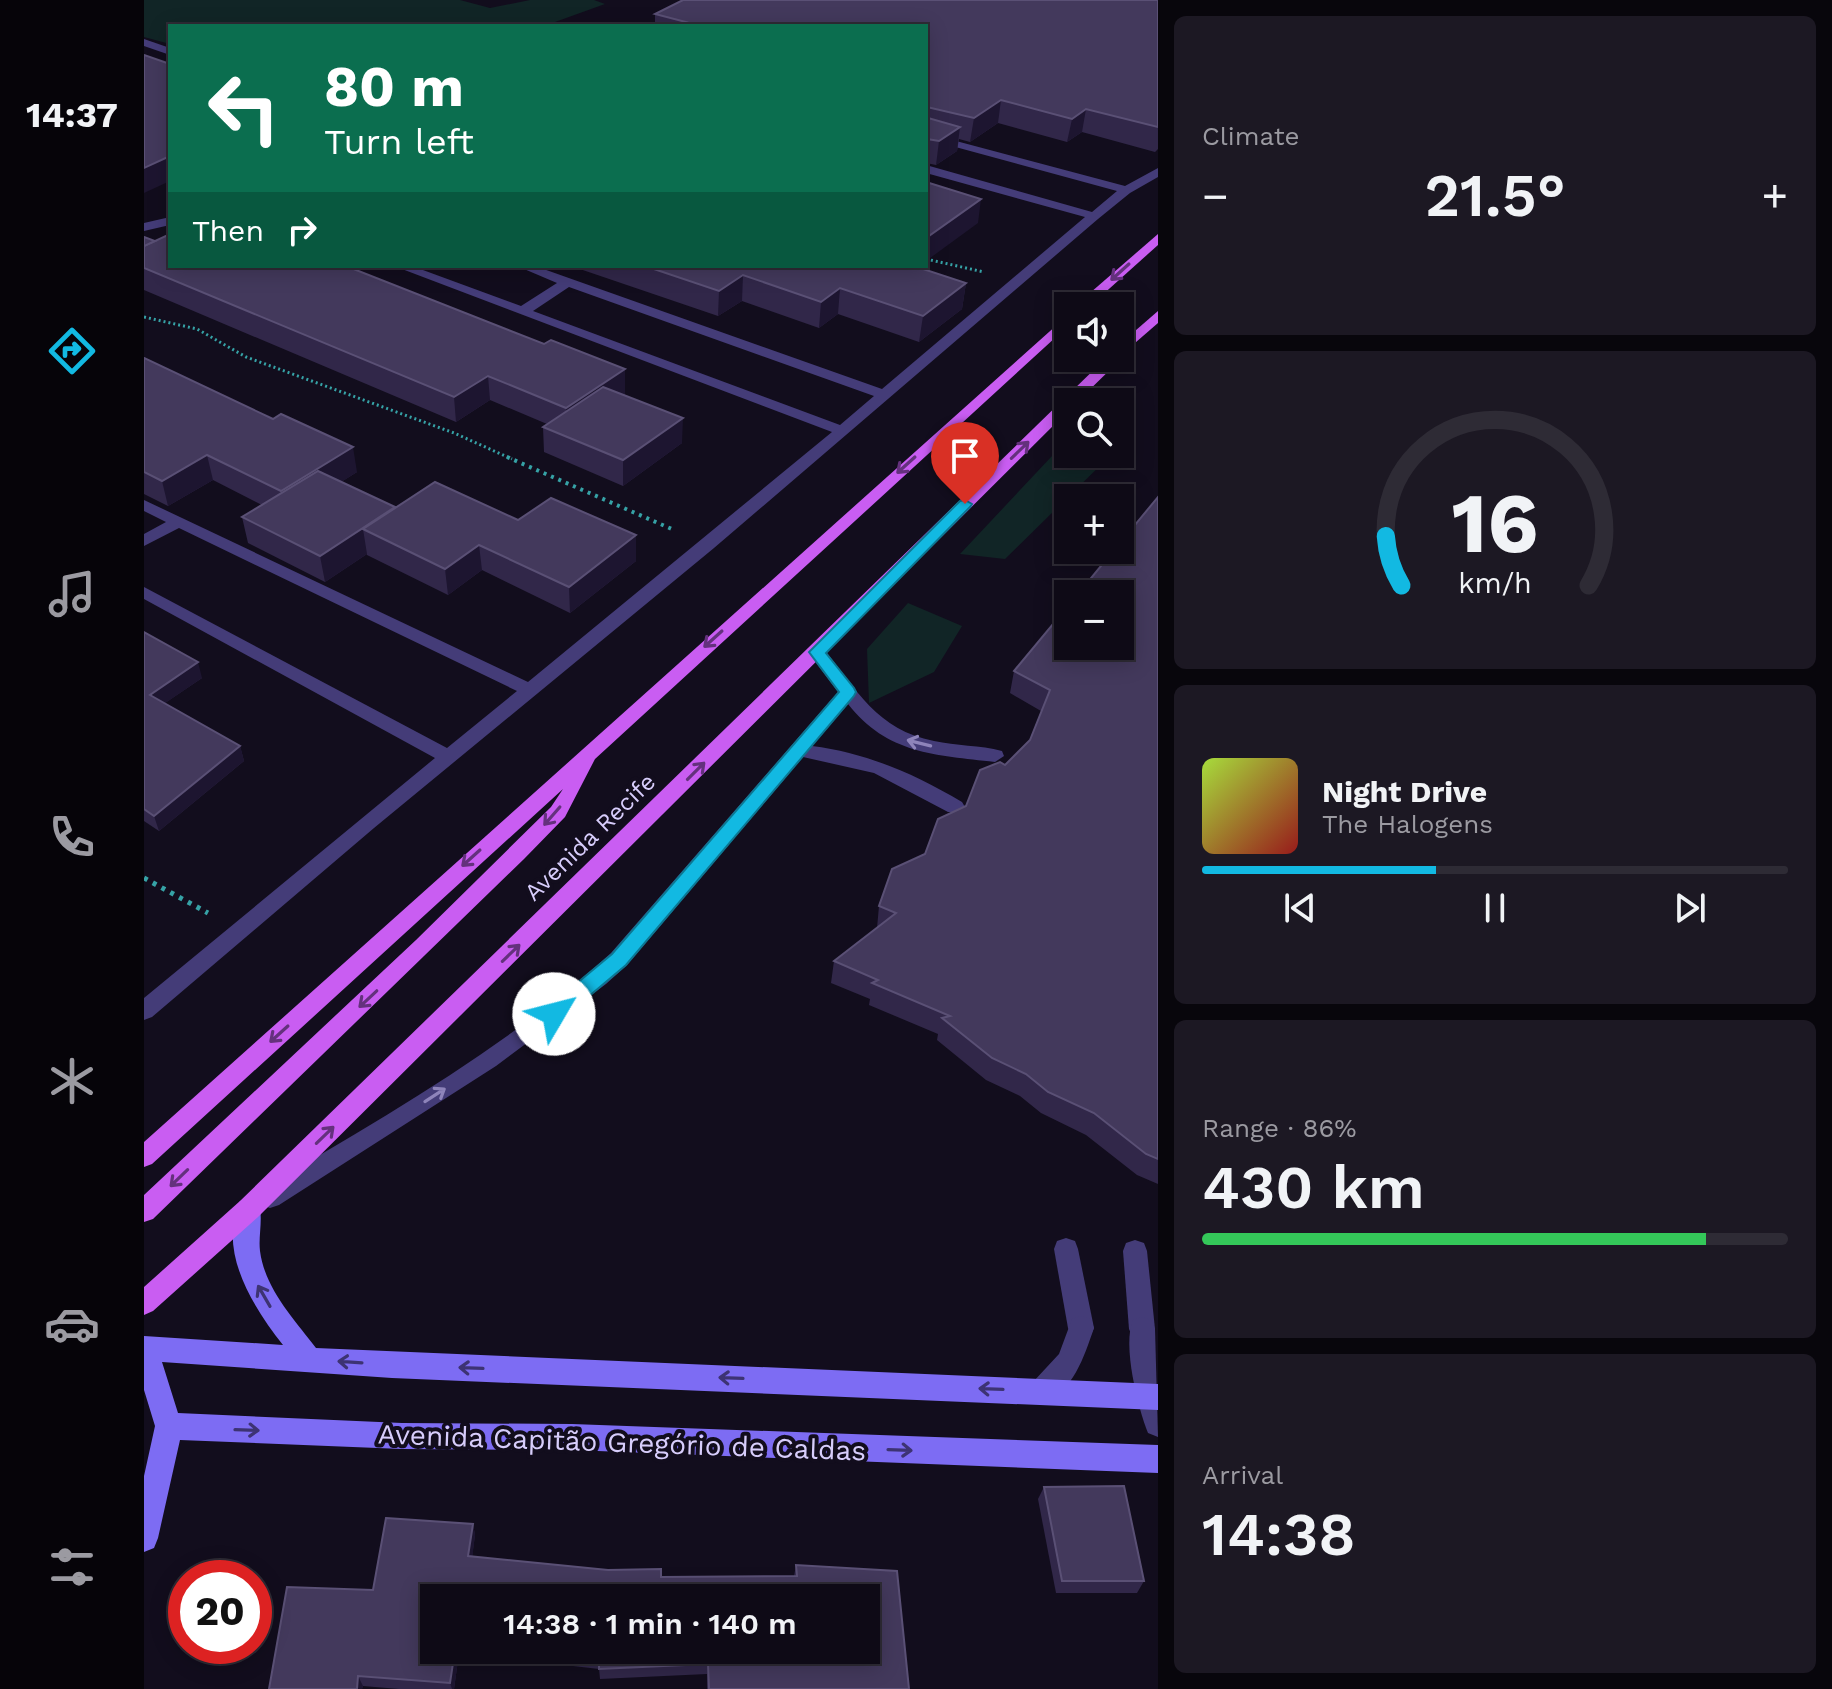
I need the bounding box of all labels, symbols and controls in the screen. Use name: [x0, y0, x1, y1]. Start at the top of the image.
text: 80 m: [324, 54, 464, 120]
icon: left: [192, 56, 296, 160]
text: 14:37: [26, 94, 118, 136]
text: Turn left: [324, 121, 474, 163]
text: Climate: [1202, 121, 1300, 151]
text: 21.5°: [1424, 160, 1566, 231]
text: −: [1202, 170, 1229, 222]
text: +: [1761, 170, 1788, 222]
icon: right: [280, 208, 324, 252]
text: Then: [192, 213, 264, 248]
one-way arrow: [1110, 262, 1130, 281]
map controls: [1054, 292, 1134, 660]
button: sound: [1054, 292, 1134, 372]
icon: directions: [44, 323, 100, 379]
button: search: [1054, 388, 1134, 468]
pin: [931, 422, 999, 504]
icon: arrive: [943, 434, 987, 478]
one-way arrow: [1010, 441, 1029, 460]
one-way arrow: [896, 455, 916, 474]
text: 16: [1451, 474, 1539, 571]
button: +: [1054, 484, 1134, 564]
icon: music: [44, 566, 100, 622]
text: km/h: [1458, 566, 1532, 600]
button: −: [1054, 580, 1134, 660]
one-way arrow: [704, 630, 724, 648]
one-way arrow: [906, 734, 932, 749]
one-way arrow: [687, 761, 706, 781]
street label: Avenida Recife: [519, 768, 661, 906]
text: Night Drive: [1322, 774, 1487, 809]
one-way arrow: [543, 806, 561, 826]
icon: phone: [44, 809, 100, 865]
text: The Halogens: [1322, 809, 1493, 839]
one-way arrow: [461, 849, 481, 868]
icon: previous: [1278, 886, 1322, 930]
icon: pause: [1473, 886, 1517, 930]
icon: next: [1668, 886, 1712, 930]
one-way arrow: [501, 944, 520, 963]
position arrow: [512, 972, 596, 1056]
one-way arrow: [358, 990, 378, 1009]
one-way arrow: [269, 1024, 289, 1043]
icon: climate: [44, 1053, 100, 1109]
one-way arrow: [423, 1086, 445, 1103]
text: Range · 86%: [1202, 1113, 1357, 1143]
one-way arrow: [315, 1126, 334, 1145]
text: 430 km: [1202, 1152, 1425, 1223]
one-way arrow: [169, 1168, 189, 1187]
one-way arrow: [256, 1285, 272, 1308]
icon: car: [44, 1296, 100, 1352]
one-way arrow: [337, 1354, 364, 1369]
one-way arrow: [458, 1360, 485, 1375]
one-way arrow: [718, 1371, 745, 1386]
one-way arrow: [978, 1381, 1005, 1396]
street label: Avenida Capitão Gregório de Caldas: [377, 1417, 867, 1468]
one-way arrow: [233, 1422, 260, 1437]
one-way arrow: [886, 1443, 913, 1458]
text: Arrival: [1202, 1460, 1283, 1490]
text: 14:38: [1202, 1499, 1356, 1570]
icon: filters: [44, 1539, 100, 1595]
speed limit sign: 20: [168, 1560, 272, 1664]
text: 14:38 · 1 min · 140 m: [503, 1606, 797, 1641]

